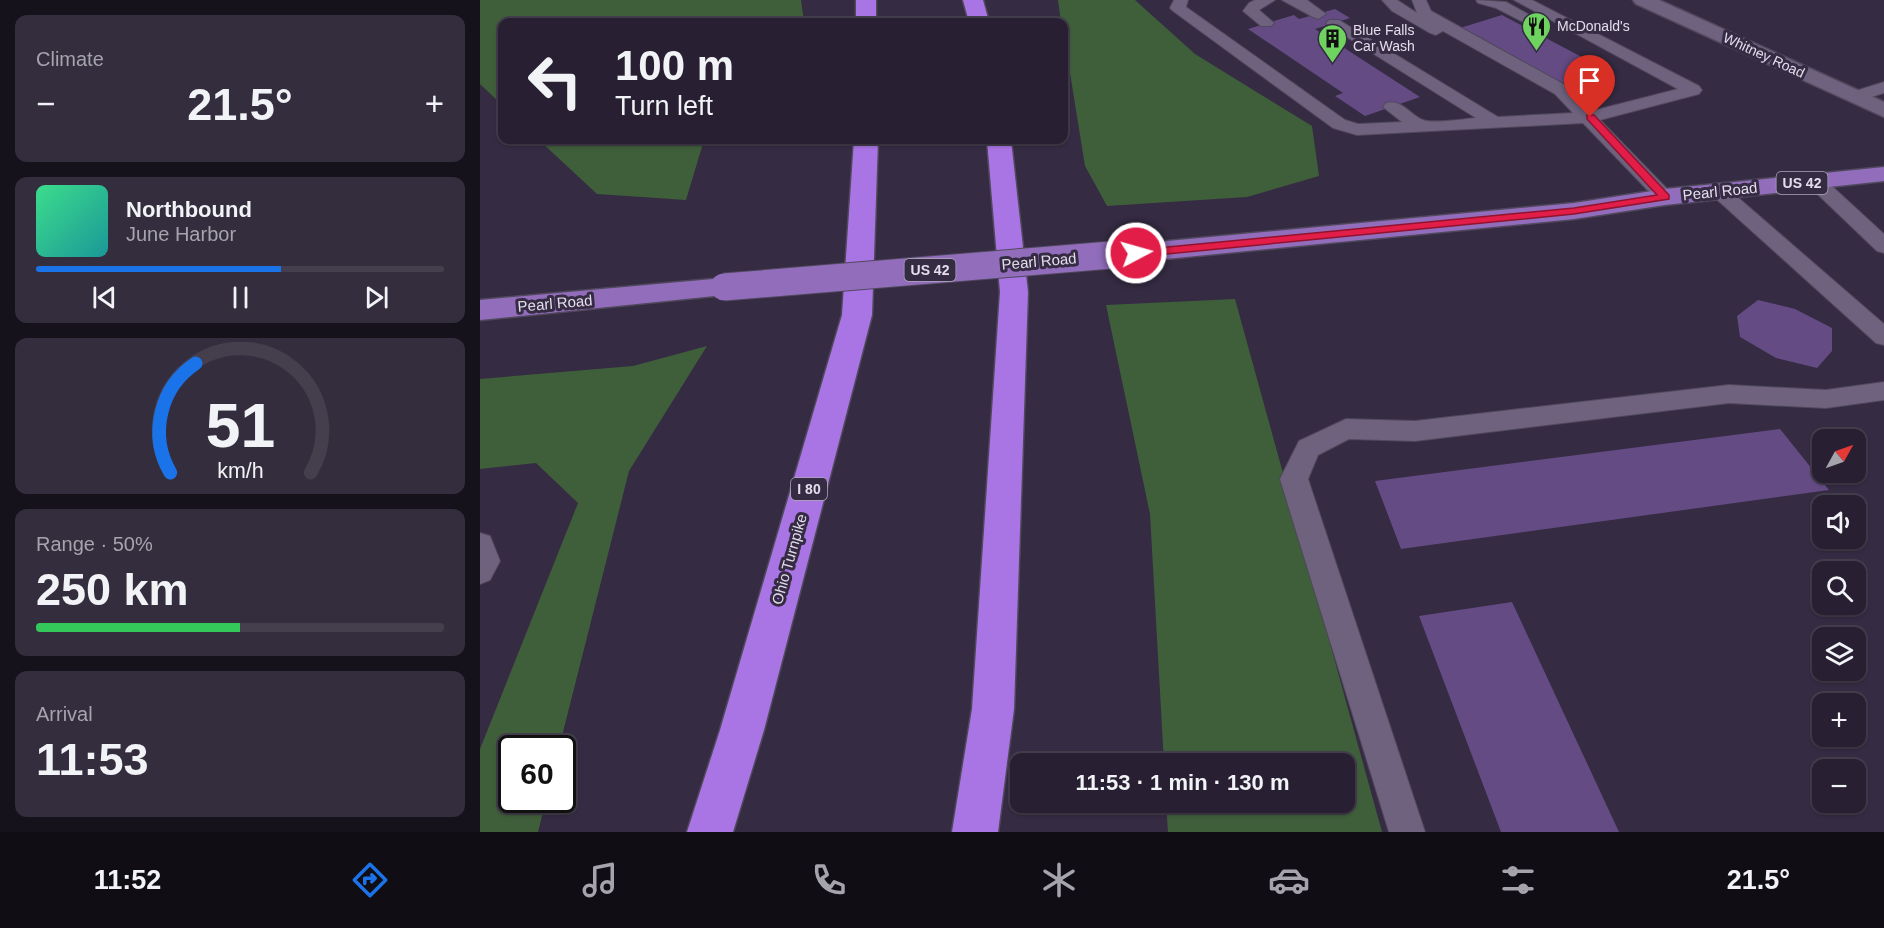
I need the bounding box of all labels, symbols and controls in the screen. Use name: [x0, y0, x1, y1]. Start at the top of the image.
restaurant icon: McDonald's: [1520, 10, 1552, 52]
place label: McDonald's: [1557, 18, 1630, 34]
building icon: Blue Falls Car Wash: [1316, 22, 1348, 64]
place label: Blue Falls Car Wash: [1353, 22, 1415, 54]
street label: Whitney Road: [1721, 29, 1807, 81]
icon: left: [516, 42, 594, 120]
text: 100 m: [615, 42, 734, 89]
text: Climate: [36, 48, 104, 70]
pin: [1564, 55, 1615, 117]
icon: arrive: [1573, 64, 1606, 97]
text: 21.5°: [187, 79, 293, 130]
text: −: [36, 85, 55, 122]
text: +: [425, 85, 444, 122]
text: Turn left: [615, 91, 713, 121]
road number: US 42: [1776, 172, 1828, 194]
street label: Pearl Road: [1682, 179, 1758, 203]
text: Northbound: [126, 197, 252, 222]
position arrow: [1104, 221, 1168, 285]
text: June Harbor: [126, 223, 236, 245]
street label: Pearl Road: [1001, 249, 1077, 273]
road number: US 42: [904, 259, 956, 281]
icon: previous: [88, 281, 121, 314]
icon: pause: [224, 281, 257, 314]
icon: next: [360, 281, 393, 314]
street label: Pearl Road: [517, 291, 593, 315]
text: 51: [205, 391, 275, 460]
north arrow: [1812, 429, 1866, 483]
map controls: [1812, 429, 1866, 813]
text: km/h: [217, 459, 263, 483]
road number: I 80: [791, 478, 827, 500]
button: sound: [1812, 495, 1866, 549]
street label: Ohio Turnpike: [768, 512, 810, 606]
text: Range · 50%: [36, 533, 153, 555]
button: search: [1812, 561, 1866, 615]
text: 250 km: [36, 564, 189, 615]
button: layers: [1812, 627, 1866, 681]
button: +: [1812, 693, 1866, 747]
text: Arrival: [36, 703, 93, 725]
text: 11:53: [36, 734, 149, 785]
speed limit sign: 60: [498, 735, 576, 813]
button: −: [1812, 759, 1866, 813]
text: 11:53 · 1 min · 130 m: [1076, 770, 1290, 795]
icon: directions: [349, 859, 391, 901]
icon: music: [579, 859, 621, 901]
icon: phone: [808, 859, 850, 901]
icon: climate: [1038, 859, 1080, 901]
icon: car: [1268, 859, 1310, 901]
icon: filters: [1497, 859, 1539, 901]
text: 11:52: [94, 865, 161, 895]
text: 21.5°: [1727, 865, 1790, 895]

